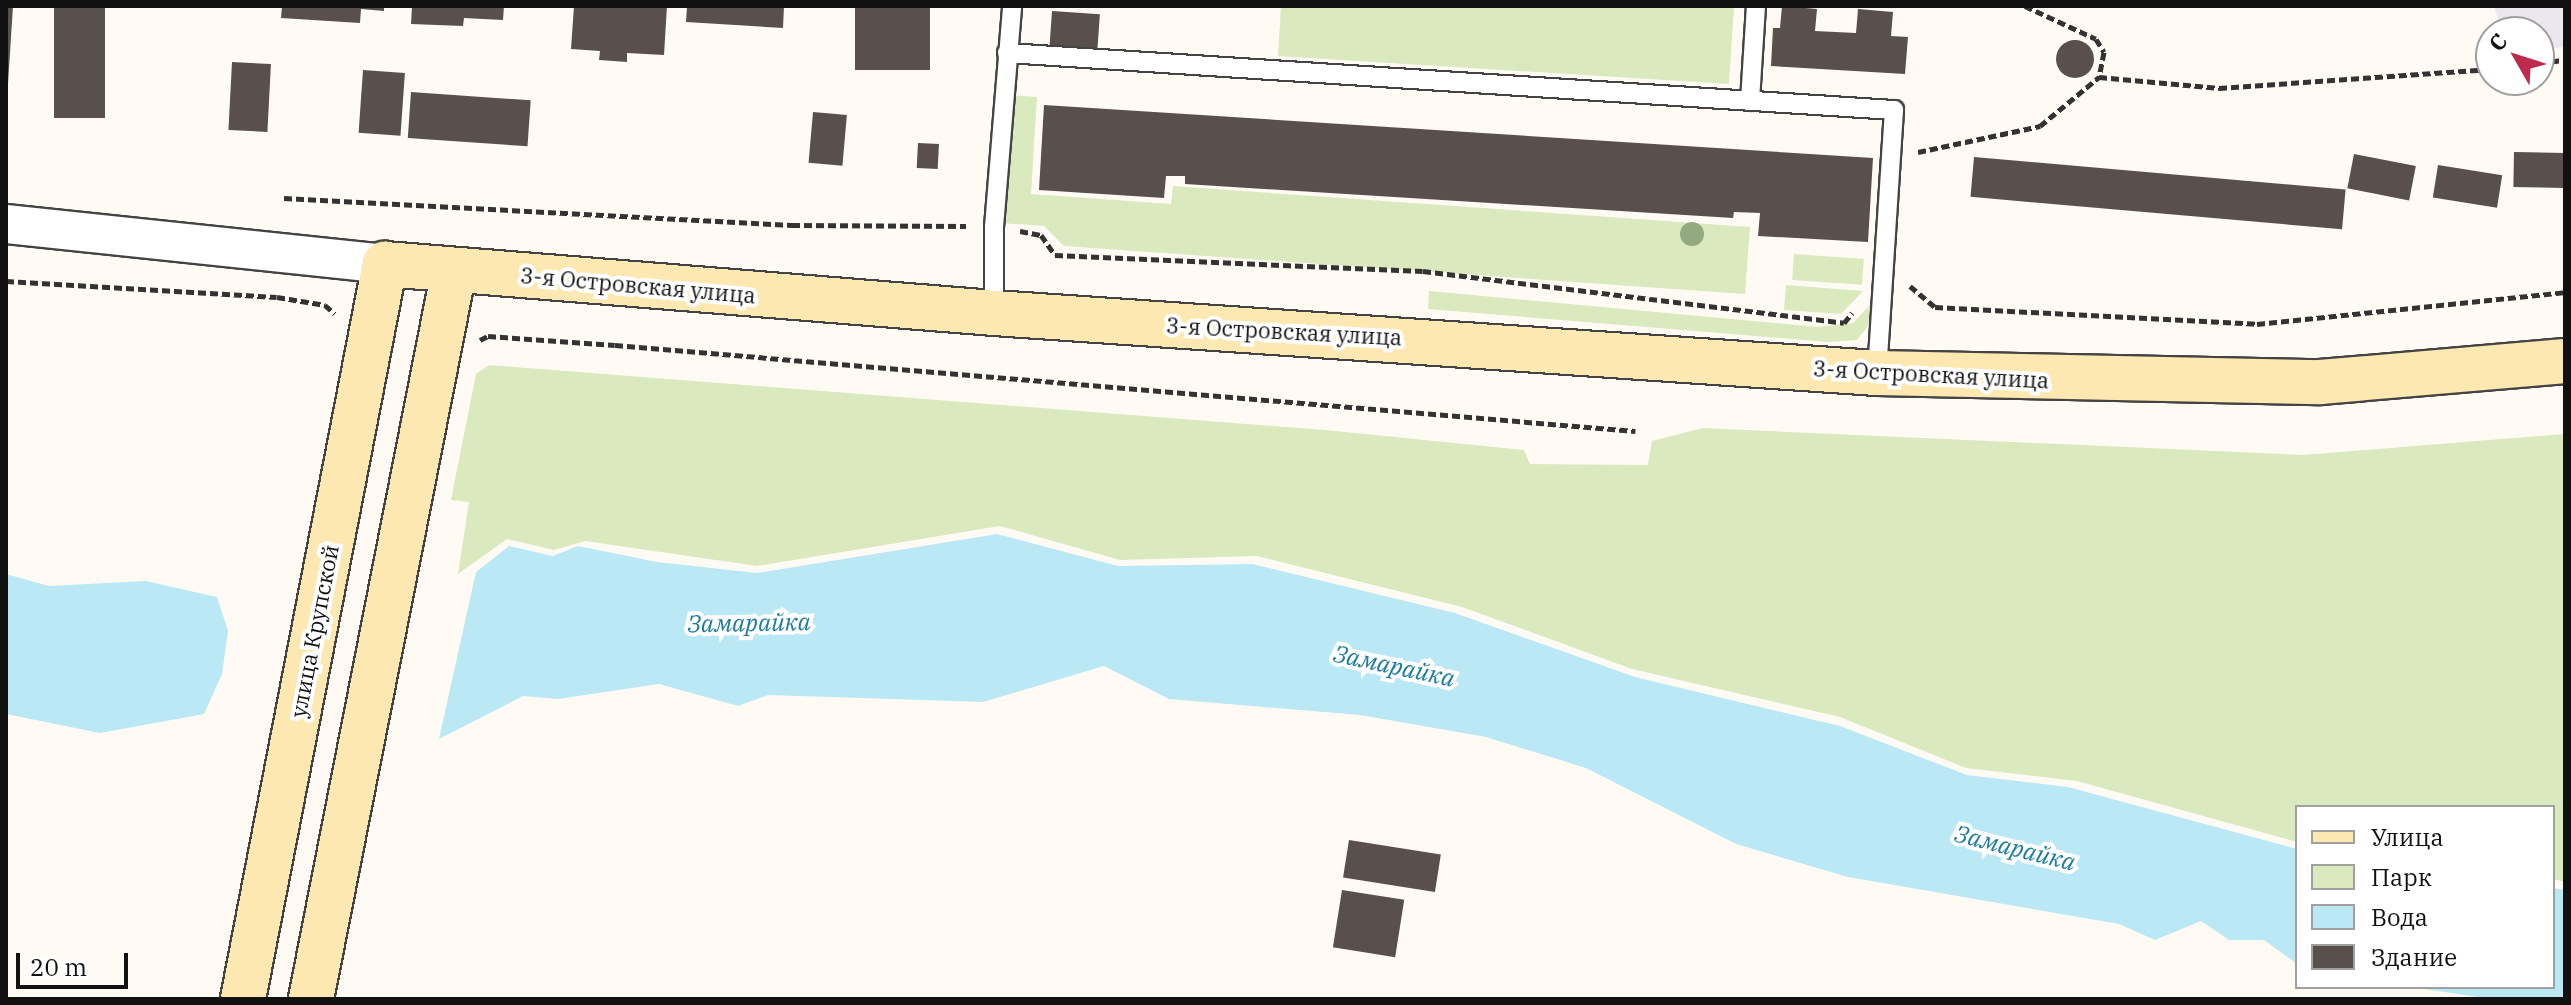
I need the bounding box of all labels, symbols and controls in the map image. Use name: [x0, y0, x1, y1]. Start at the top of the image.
north arrow: [2475, 16, 2555, 96]
text: С: [2482, 27, 2513, 57]
street label: 3-я Островская улица: [519, 262, 757, 308]
street label: 3-я Островская улица: [1165, 312, 1403, 350]
street label: 3-я Островская улица: [1812, 355, 2050, 393]
street label: улица Крупской: [284, 542, 344, 720]
water label: Замарайка: [687, 608, 811, 638]
water label: Замарайка: [1331, 639, 1457, 693]
legend: [2295, 805, 2555, 989]
water label: Замарайка: [1952, 819, 2078, 877]
text: Улица: [2371, 821, 2444, 853]
text: Парк: [2371, 861, 2432, 893]
text: Вода: [2371, 901, 2428, 933]
scale bar: [20, 937, 132, 987]
text: Здание: [2371, 941, 2457, 973]
text: 20 m: [30, 951, 87, 983]

